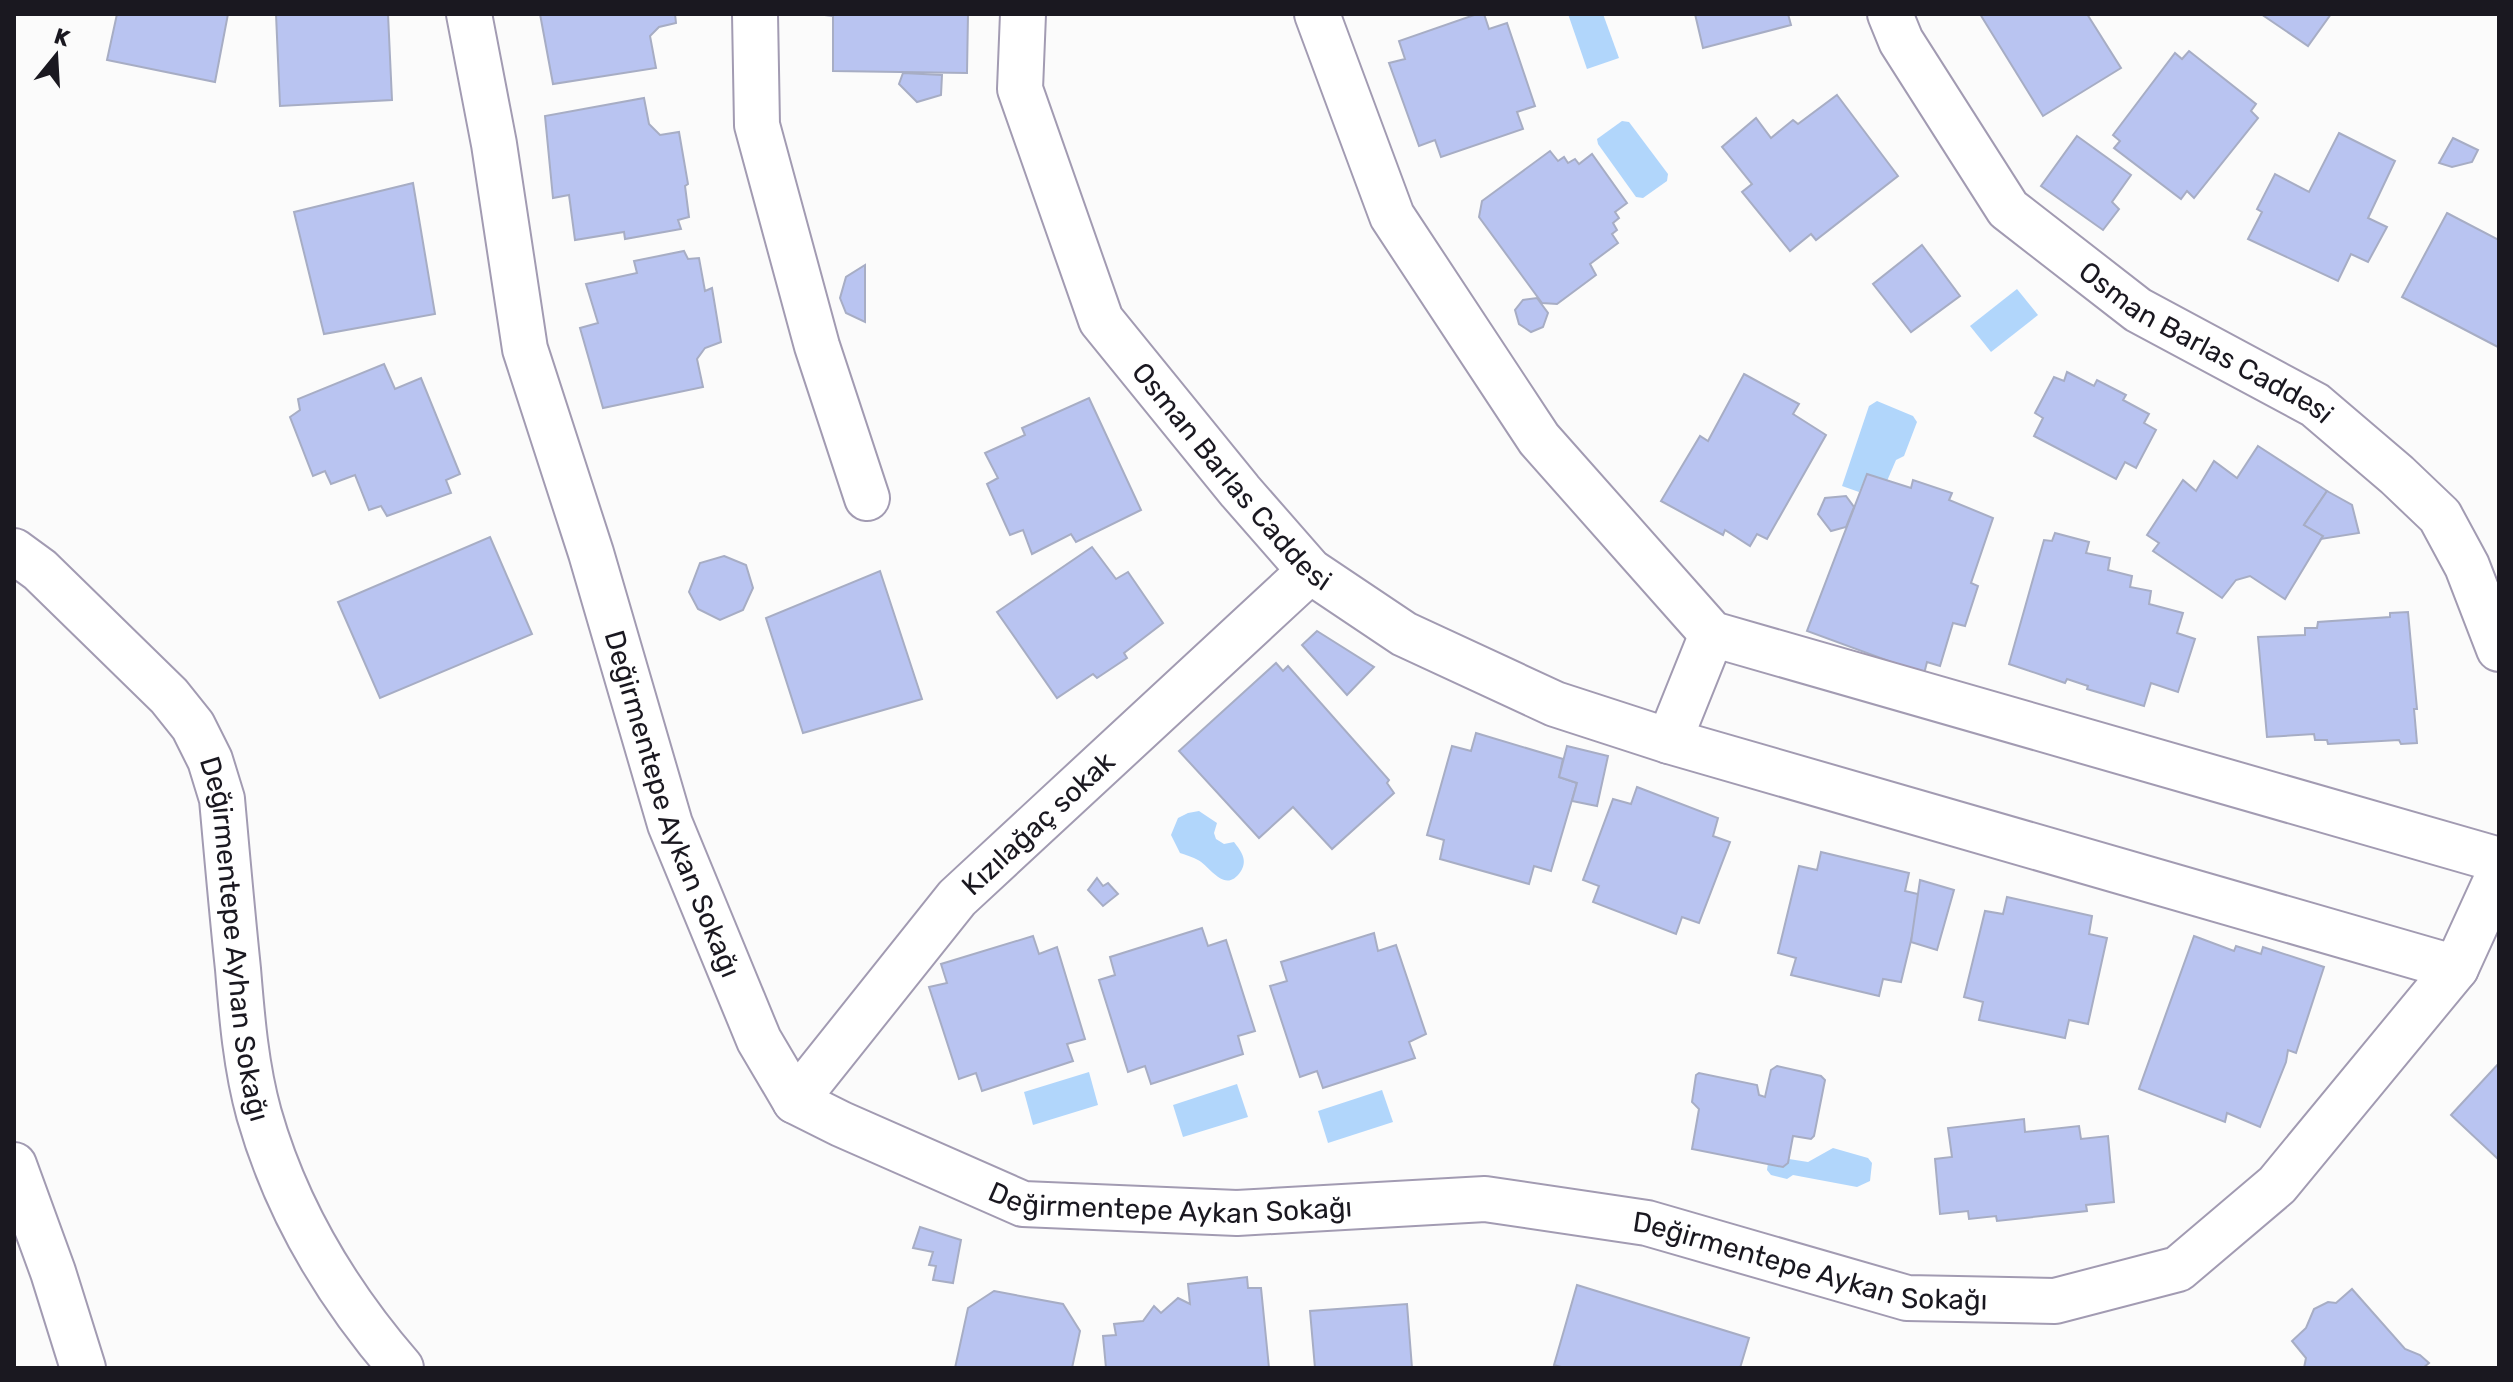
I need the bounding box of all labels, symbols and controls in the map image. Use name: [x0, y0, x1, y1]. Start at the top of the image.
north arrow: [16, 16, 96, 96]
text: K: [51, 22, 74, 53]
street label: Osman Barlas Caddesi: [2073, 254, 2340, 430]
street label: Osman Barlas Caddesi: [1126, 356, 1338, 597]
street label: Değirmentepe Aykan Sokağı: [598, 626, 748, 982]
street label: Kızılağaç sokak: [955, 744, 1121, 902]
street label: Değirmentepe Ayhan Sokağı: [193, 752, 277, 1125]
street label: Değirmentepe Aykan Sokağı: [984, 1175, 1353, 1230]
street label: Değirmentepe Aykan Sokağı: [1631, 1205, 1988, 1316]

